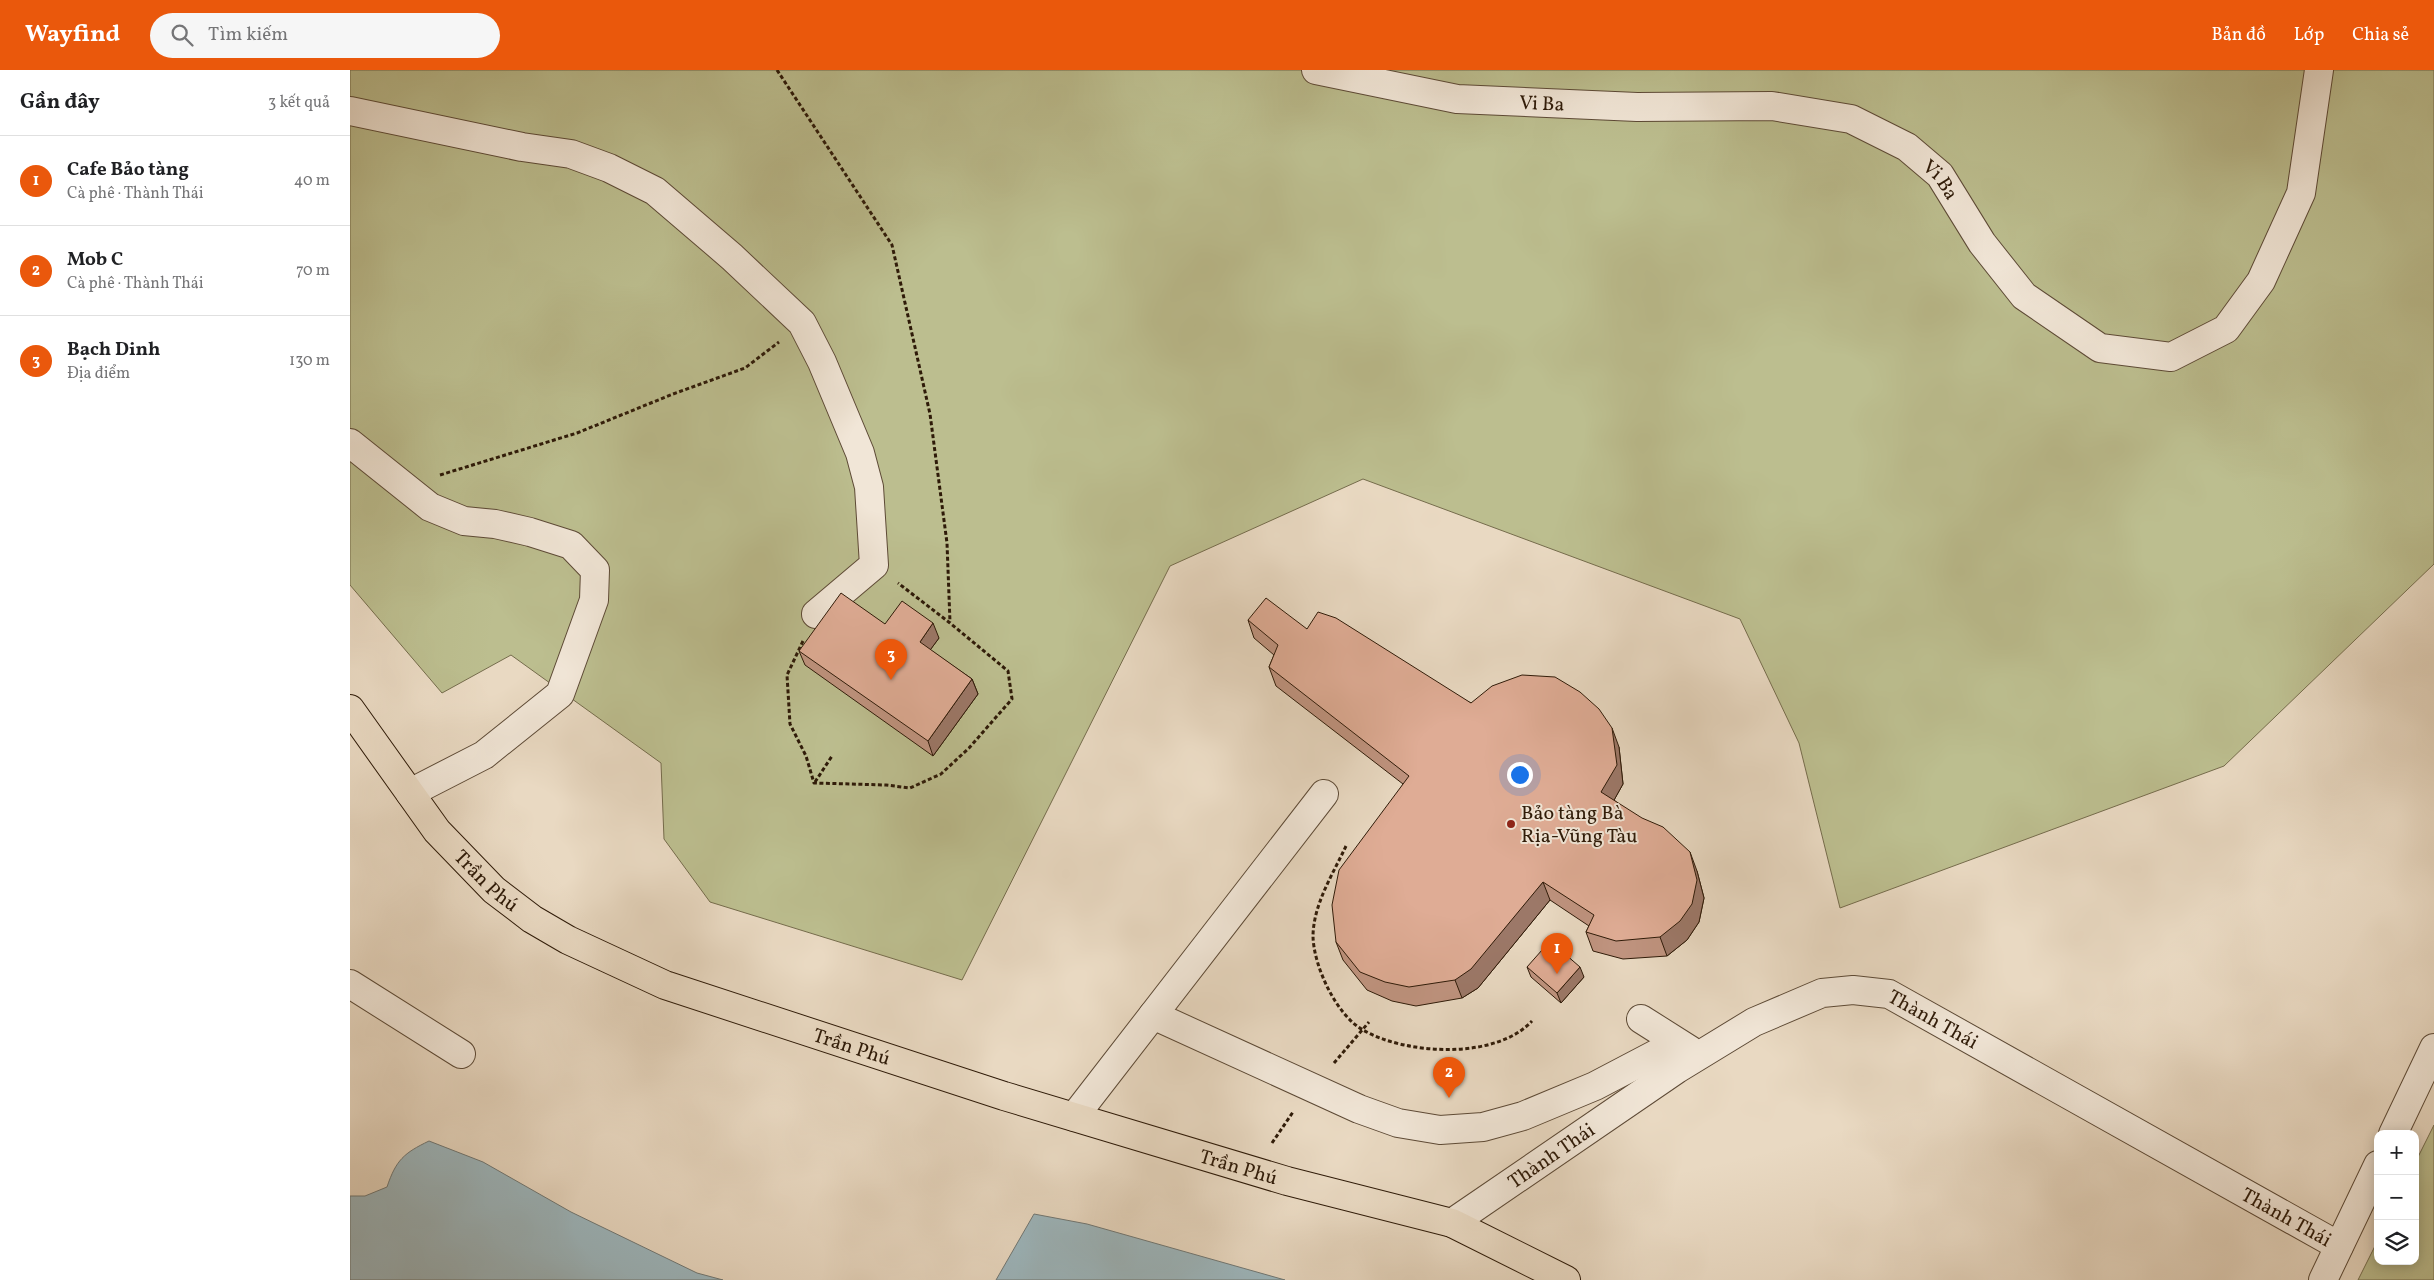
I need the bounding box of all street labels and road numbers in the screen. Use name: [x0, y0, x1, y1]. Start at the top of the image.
street label: Vi Ba: [1519, 90, 1565, 120]
street label: Vi Ba: [1915, 154, 1964, 206]
street label: Trần Phú: [446, 844, 524, 920]
street label: Thành Thái: [1882, 984, 1983, 1057]
street label: Trần Phú: [809, 1022, 894, 1074]
street label: Thành Thái: [1503, 1117, 1601, 1197]
street label: Trần Phú: [1196, 1143, 1280, 1193]
street label: Thành Thái: [2235, 1182, 2336, 1255]

